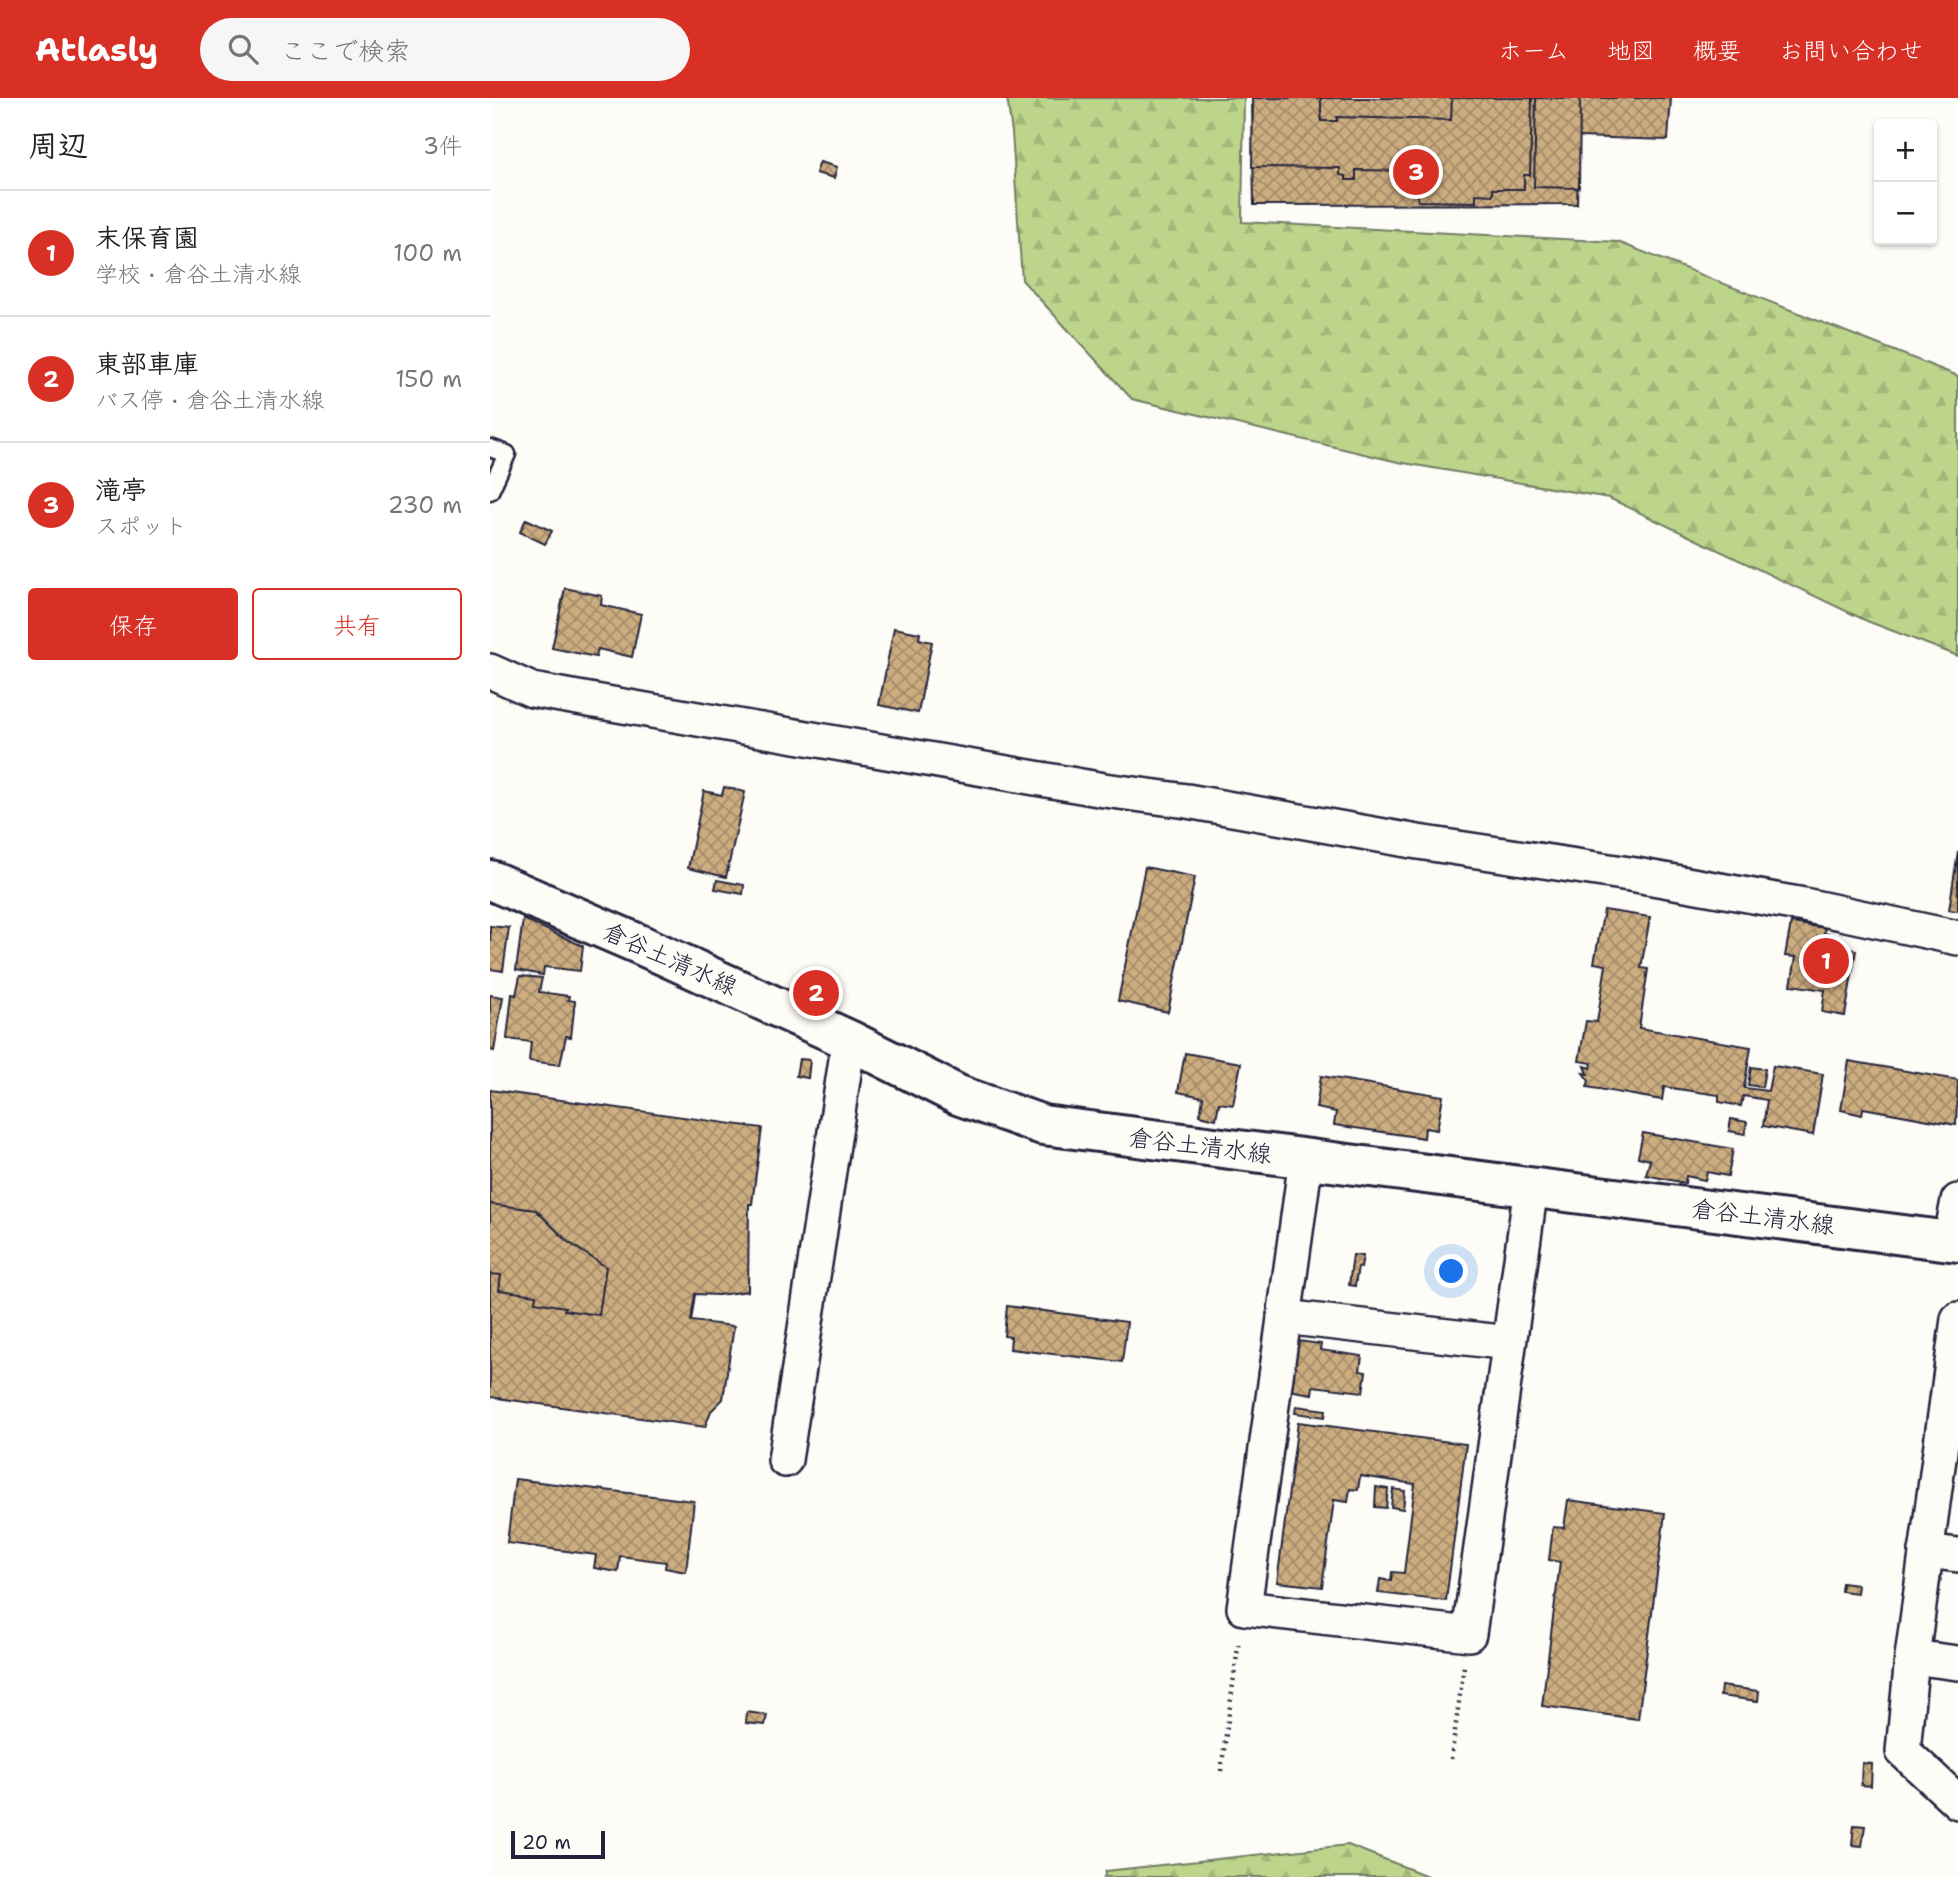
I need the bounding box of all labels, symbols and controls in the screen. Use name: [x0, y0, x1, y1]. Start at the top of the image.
search box: [200, 18, 690, 81]
text: Atlasly: [35, 27, 158, 72]
icon: search: [224, 30, 262, 68]
text: ここで検索: [280, 33, 410, 68]
text: ホーム: [1498, 35, 1569, 67]
text: 地図: [1607, 35, 1655, 67]
text: 概要: [1693, 35, 1741, 67]
text: お問い合わせ: [1779, 35, 1923, 67]
map controls: [1874, 119, 1937, 245]
button: +: [1874, 119, 1937, 182]
text: 周辺: [28, 125, 88, 166]
text: 3件: [423, 131, 462, 161]
pin: 3: [1393, 146, 1439, 198]
button: −: [1874, 182, 1937, 245]
text: 末保育園: [95, 220, 199, 255]
text: 1: [46, 238, 56, 268]
text: 100 m: [393, 238, 462, 268]
text: 学校 · 倉谷土清水線: [95, 259, 301, 289]
text: 東部車庫: [95, 346, 199, 381]
text: 2: [43, 364, 59, 394]
text: 150 m: [395, 364, 462, 394]
text: バス停 · 倉谷土清水線: [95, 385, 324, 415]
text: 滝亭: [95, 472, 147, 507]
text: 3: [43, 490, 59, 520]
text: 230 m: [388, 490, 462, 520]
text: スポット: [95, 511, 187, 541]
button: 保存: [28, 588, 238, 660]
button: 共有: [252, 588, 462, 660]
street label: 倉谷土清水線: [598, 915, 742, 1003]
pin: 1: [1803, 935, 1849, 987]
pin: 2: [793, 967, 839, 1019]
street label: 倉谷土清水線: [1127, 1121, 1273, 1171]
street label: 倉谷土清水線: [1690, 1192, 1836, 1242]
your location: [1434, 1254, 1468, 1288]
scale bar: [511, 1828, 606, 1860]
text: 20 m: [522, 1830, 571, 1855]

